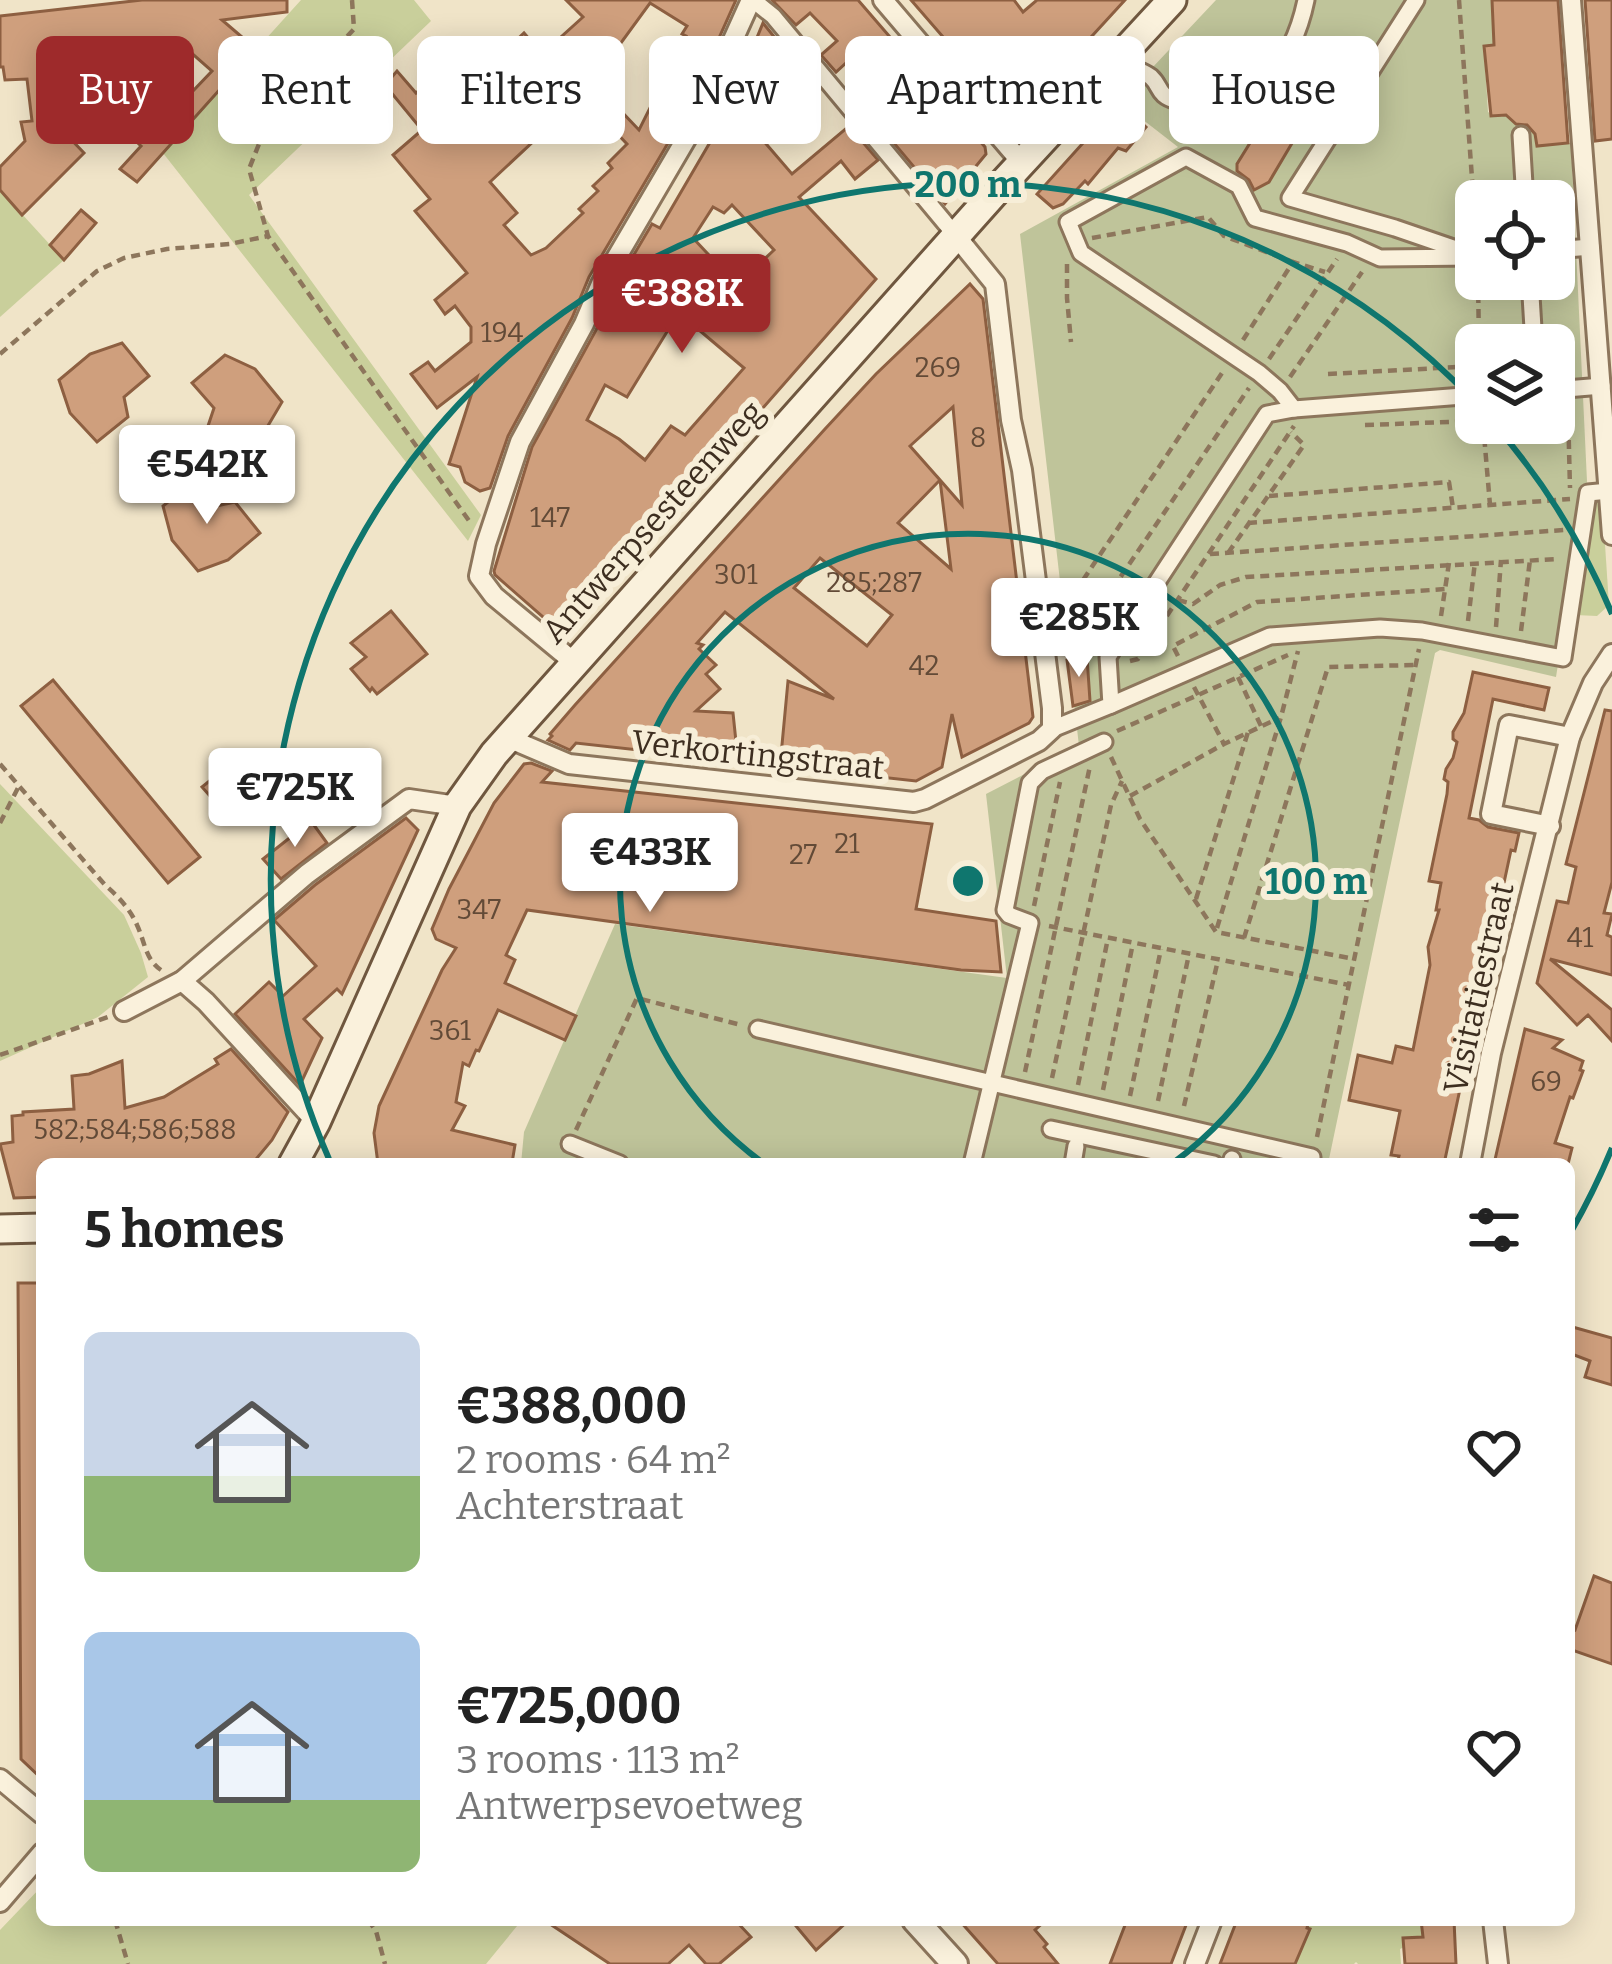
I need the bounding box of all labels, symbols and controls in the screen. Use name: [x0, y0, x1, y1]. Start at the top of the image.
chip: Buy: [36, 36, 194, 144]
chip: Rent: [218, 36, 393, 144]
chip: Filters: [417, 36, 625, 144]
chip: New: [649, 36, 821, 144]
chip: Apartment: [845, 36, 1145, 144]
chip: House: [1169, 36, 1379, 144]
text: 200 m: [915, 163, 1021, 207]
map controls: [1455, 180, 1575, 444]
button: locate: [1455, 180, 1575, 300]
pin: €388K: [598, 254, 766, 356]
text: €388K: [620, 270, 744, 316]
house number: 194: [481, 317, 524, 349]
button: layers: [1455, 324, 1575, 444]
house number: 269: [915, 352, 961, 384]
street label: Antwerpsesteenweg: [534, 393, 772, 651]
house number: 8: [970, 422, 986, 454]
pin: €542K: [123, 425, 291, 527]
text: €542K: [146, 441, 268, 487]
house number: 147: [530, 502, 570, 534]
house number: 301: [714, 559, 758, 591]
house number: 285;287: [826, 567, 922, 599]
pin: €285K: [995, 578, 1163, 680]
text: €285K: [1018, 594, 1140, 640]
house number: 42: [909, 650, 939, 682]
street label: Verkortingstraat: [630, 722, 886, 788]
pin: €725K: [211, 748, 379, 850]
text: €725K: [236, 764, 355, 810]
pin: €433K: [566, 813, 734, 915]
house number: 21: [834, 828, 860, 860]
text: €433K: [589, 829, 711, 875]
house number: 27: [789, 839, 817, 871]
centre of rings: [947, 860, 989, 902]
text: 100 m: [1265, 860, 1367, 904]
street label: Visitatiestraat: [1435, 878, 1523, 1098]
house number: 347: [457, 894, 502, 926]
house number: 41: [1567, 922, 1593, 954]
house number: 361: [429, 1015, 471, 1047]
house number: 69: [1530, 1066, 1562, 1098]
house number: 582;584;586;588: [34, 1114, 236, 1146]
icon: filters: [1461, 1197, 1527, 1263]
text: 5 homes: [84, 1199, 285, 1261]
text: €388,000: [456, 1375, 687, 1437]
icon: home: [180, 1380, 324, 1524]
icon: heart: [1461, 1419, 1527, 1485]
text: 2 rooms · 64 m²: [456, 1437, 731, 1483]
text: Achterstraat: [456, 1483, 684, 1529]
text: €725,000: [456, 1675, 682, 1737]
icon: home: [180, 1680, 324, 1824]
icon: heart: [1461, 1719, 1527, 1785]
text: 3 rooms · 113 m²: [456, 1737, 740, 1783]
text: Antwerpsevoetweg: [456, 1783, 803, 1829]

